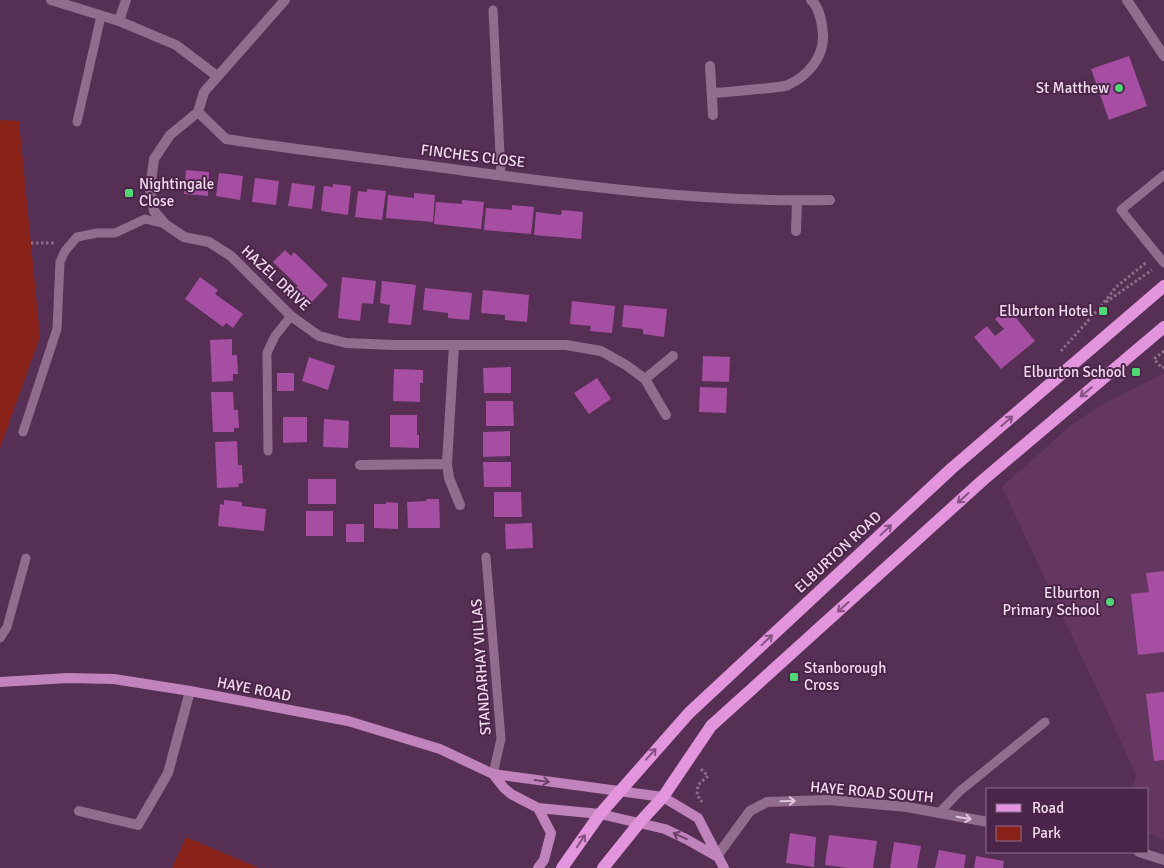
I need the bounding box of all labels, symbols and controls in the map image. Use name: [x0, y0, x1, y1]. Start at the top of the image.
place label: St Matthew: [1036, 79, 1109, 97]
marker: St Matthew: [1113, 82, 1125, 94]
street label: FINCHES CLOSE: [420, 141, 526, 171]
place label: Nightingale Close: [139, 175, 214, 210]
marker: Nightingale Close: [123, 187, 135, 199]
street label: HAZEL DRIVE: [238, 242, 314, 314]
place label: Elburton Hotel: [999, 302, 1093, 320]
marker: Elburton Hotel: [1097, 305, 1109, 317]
place label: Elburton School: [1023, 363, 1126, 381]
marker: Elburton School: [1130, 366, 1142, 378]
one-way arrow: [1080, 386, 1093, 398]
one-way arrow: [1000, 415, 1013, 427]
one-way arrow: [957, 492, 970, 504]
street label: ELBURTON ROAD: [791, 507, 885, 597]
one-way arrow: [879, 524, 892, 536]
place label: Elburton Primary School: [1003, 584, 1100, 619]
marker: Elburton Primary School: [1104, 596, 1116, 608]
street label: STANDARHAY VILLAS: [467, 598, 495, 736]
one-way arrow: [836, 601, 849, 613]
one-way arrow: [760, 634, 773, 646]
place label: Stanborough Cross: [804, 659, 886, 694]
marker: Stanborough Cross: [788, 671, 800, 683]
street label: HAYE ROAD: [215, 673, 293, 705]
one-way arrow: [645, 748, 657, 761]
one-way arrow: [533, 776, 549, 786]
street label: HAYE ROAD SOUTH: [809, 778, 935, 806]
legend: [986, 788, 1149, 853]
one-way arrow: [780, 797, 796, 806]
text: Road: [1032, 799, 1064, 817]
one-way arrow: [956, 813, 972, 823]
text: Park: [1032, 824, 1061, 842]
one-way arrow: [673, 830, 688, 840]
one-way arrow: [576, 834, 586, 848]

